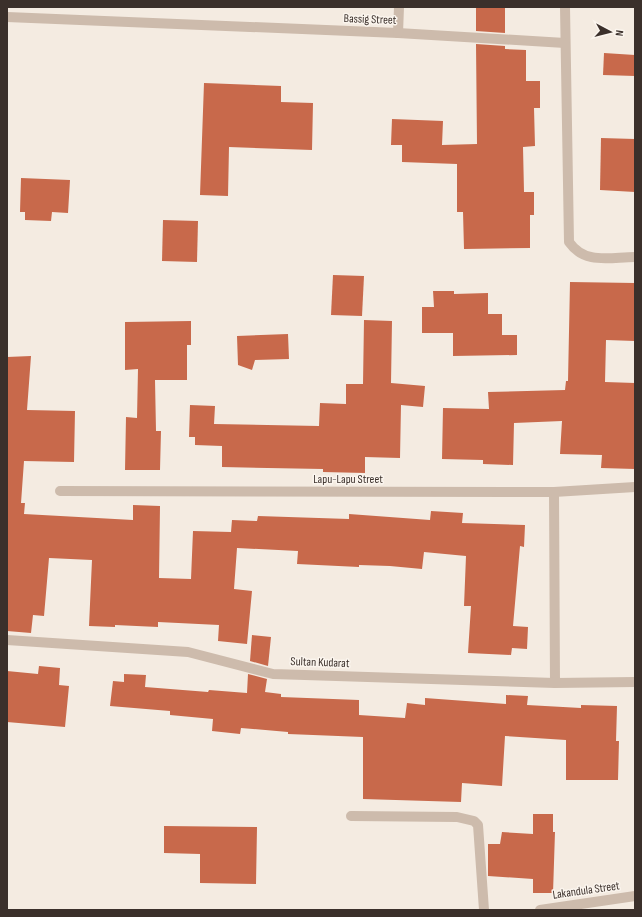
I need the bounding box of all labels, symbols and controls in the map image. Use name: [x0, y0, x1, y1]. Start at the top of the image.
street label: Bassig Street: [343, 11, 397, 28]
north arrow: [590, 12, 630, 52]
text: N: [613, 29, 626, 37]
street label: Lapu-Lapu Street: [313, 472, 383, 487]
street label: Sultan Kudarat: [290, 654, 350, 671]
street label: Lakandula Street: [552, 878, 621, 903]

